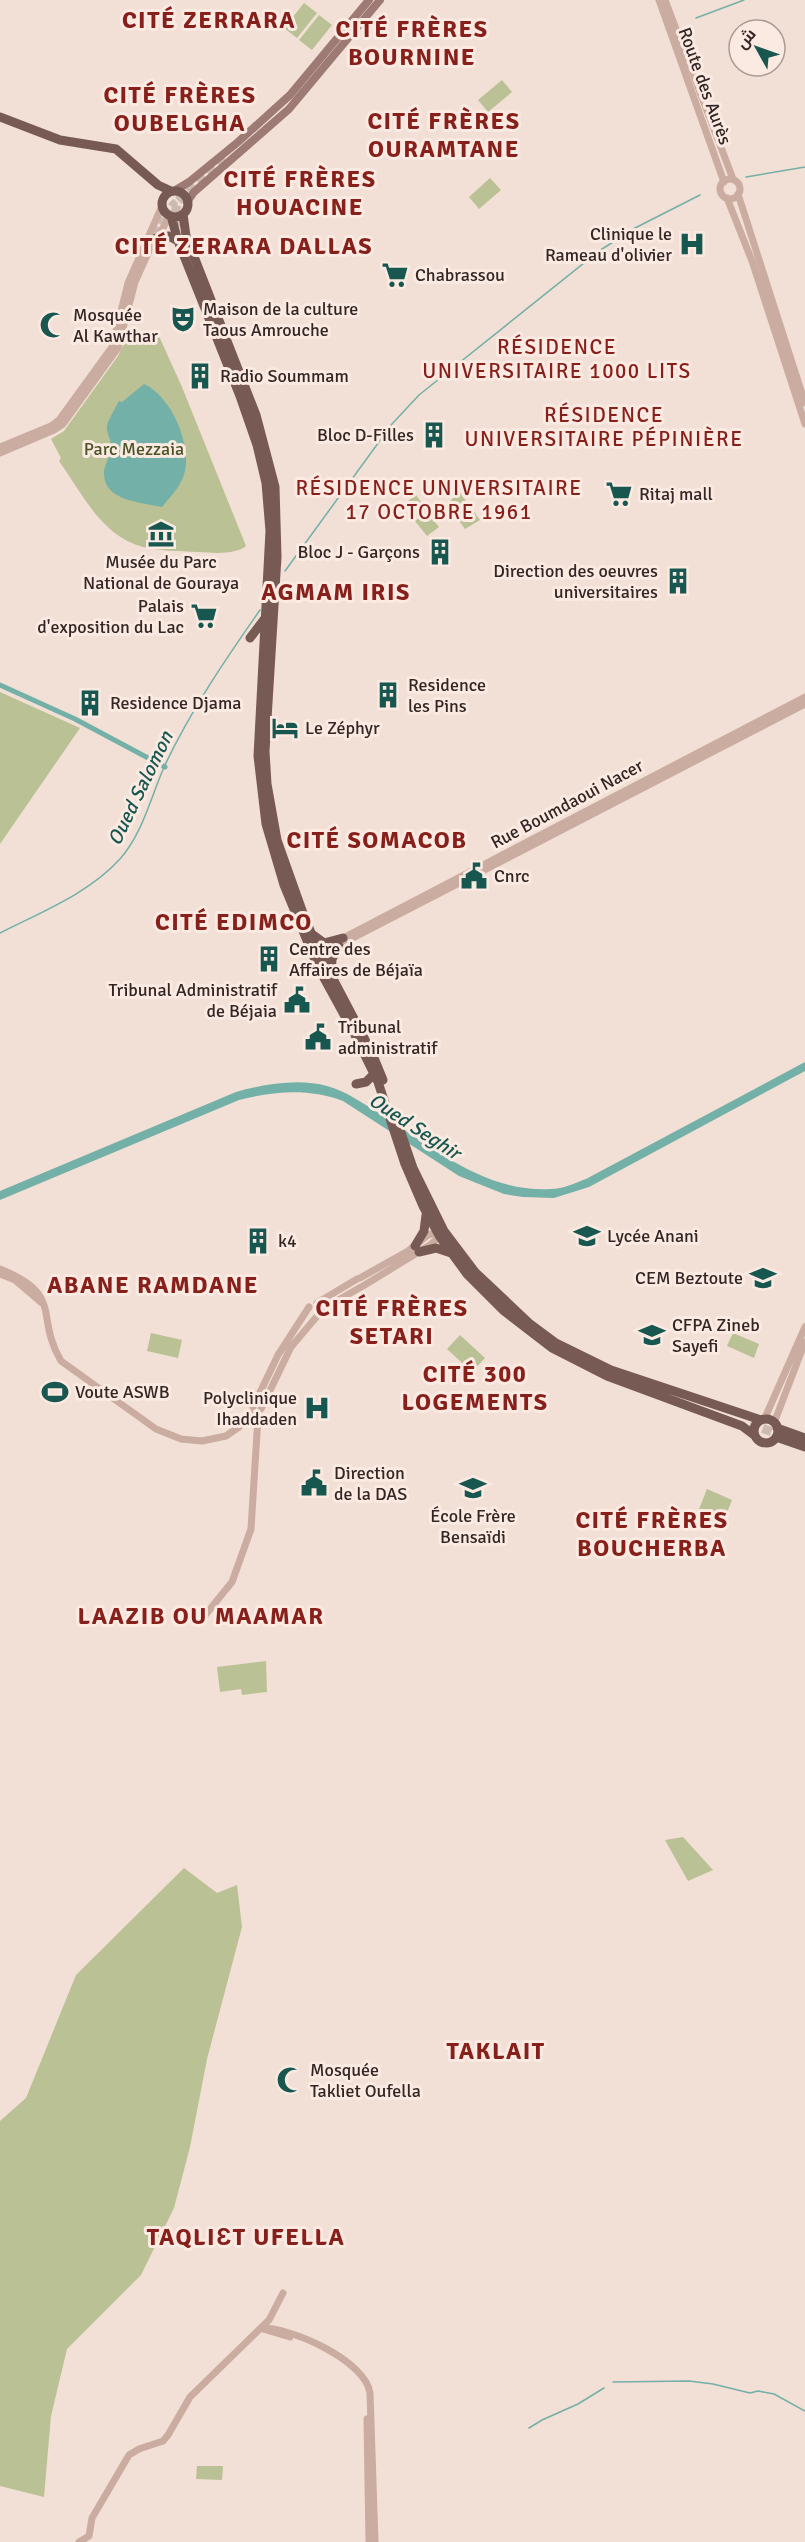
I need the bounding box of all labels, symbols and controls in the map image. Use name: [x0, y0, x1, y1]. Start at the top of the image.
district label: CITÉ ZERRARA: [122, 5, 296, 35]
district label: CITÉ FRÈRES BOURNINE: [335, 14, 489, 72]
north arrow: [727, 18, 787, 78]
street label: Route des Aurès: [674, 24, 736, 148]
text: ش: [732, 25, 761, 53]
district label: CITÉ FRÈRES OUBELGHA: [103, 80, 257, 138]
district label: CITÉ FRÈRES OURAMTANE: [367, 106, 521, 164]
district label: CITÉ FRÈRES HOUACINE: [223, 164, 377, 222]
place label: Clinique le Rameau d'olivier: [545, 223, 672, 266]
hospital icon: Clinique le Rameau d'olivier: [677, 229, 707, 259]
district label: CITÉ ZERARA DALLAS: [115, 231, 373, 261]
supermarket icon: Chabrassou: [380, 260, 410, 290]
place label: Chabrassou: [415, 264, 505, 286]
place label: Maison de la culture Taous Amrouche: [203, 298, 358, 341]
place label: Mosquée Al Kawthar: [73, 304, 158, 347]
theatre icon: Maison de la culture Taous Amrouche: [168, 304, 198, 334]
mosque icon: Mosquée Al Kawthar: [38, 310, 68, 340]
district label: RÉSIDENCE UNIVERSITAIRE 1000 LITS: [422, 334, 692, 384]
building icon: Radio Soummam: [185, 361, 215, 391]
place label: Radio Soummam: [220, 365, 349, 387]
district label: RÉSIDENCE UNIVERSITAIRE PÉPINIÈRE: [464, 402, 744, 452]
building icon: Bloc D-Filles: [419, 420, 449, 450]
place label: Bloc D-Filles: [317, 424, 414, 446]
park label: Parc Mezzaia: [84, 438, 184, 460]
district label: RÉSIDENCE UNIVERSITAIRE 17 OCTOBRE 1961: [295, 475, 583, 525]
supermarket icon: Ritaj mall: [604, 479, 634, 509]
place label: Ritaj mall: [639, 483, 713, 505]
museum icon: Musée du Parc National de Gouraya: [146, 519, 176, 549]
building icon: Bloc J - Garçons: [425, 537, 455, 567]
place label: Bloc J - Garçons: [297, 541, 420, 563]
place label: Musée du Parc National de Gouraya: [83, 551, 239, 594]
place label: Direction des oeuvres universitaires: [493, 560, 658, 603]
building icon: Direction des oeuvres universitaires: [663, 566, 693, 596]
district label: AGMAM IRIS: [261, 577, 411, 607]
place label: Palais d'exposition du Lac: [37, 595, 184, 638]
supermarket icon: Palais d'exposition du Lac: [189, 601, 219, 631]
place label: Residence les Pins: [408, 674, 486, 717]
building icon: Residence les Pins: [373, 680, 403, 710]
building icon: Residence Djama: [75, 688, 105, 718]
place label: Residence Djama: [110, 692, 241, 714]
hotel icon: Le Zéphyr: [270, 713, 300, 743]
place label: Le Zéphyr: [305, 717, 380, 739]
water label: Oued Salomon: [102, 726, 179, 849]
street label: Rue Boumdaoui Nacer: [487, 754, 647, 854]
district label: CITÉ SOMACOB: [287, 825, 467, 855]
public building icon: Cnrc: [459, 861, 489, 891]
place label: Cnrc: [494, 865, 529, 887]
district label: CITÉ EDIMCO: [155, 907, 313, 937]
place label: Centre des Affaires de Béjaïa: [289, 938, 423, 981]
building icon: Centre des Affaires de Béjaïa: [254, 944, 284, 974]
place label: Tribunal Administratif de Béjaia: [108, 979, 278, 1022]
public building icon: Tribunal Administratif de Béjaia: [282, 985, 312, 1015]
place label: Tribunal administratif: [338, 1016, 438, 1059]
public building icon: Tribunal administratif: [303, 1022, 333, 1052]
water label: Oued Seghir: [364, 1087, 468, 1167]
school or university icon: Lycée Anani: [572, 1221, 602, 1251]
place label: Lycée Anani: [607, 1225, 699, 1247]
building icon: k4: [243, 1226, 273, 1256]
place label: k4: [278, 1230, 297, 1252]
school or university icon: CEM Beztoute: [748, 1263, 778, 1293]
place label: CEM Beztoute: [635, 1267, 743, 1289]
district label: ABANE RAMDANE: [47, 1270, 259, 1300]
district label: CITÉ FRÈRES SETARI: [315, 1293, 469, 1351]
place label: CFPA Zineb Sayefi: [672, 1314, 760, 1357]
school or university icon: CFPA Zineb Sayefi: [637, 1320, 667, 1350]
district label: CITÉ 300 LOGEMENTS: [401, 1359, 549, 1417]
sports icon: Voute ASWB: [40, 1377, 70, 1407]
place label: Voute ASWB: [75, 1381, 170, 1403]
place label: Polyclinique Ihaddaden: [203, 1387, 297, 1430]
hospital icon: Polyclinique Ihaddaden: [302, 1393, 332, 1423]
place label: Direction de la DAS: [334, 1462, 407, 1505]
public building icon: Direction de la DAS: [299, 1468, 329, 1498]
school or university icon: École Frère Bensaïdi: [458, 1473, 488, 1503]
place label: École Frère Bensaïdi: [430, 1505, 516, 1548]
district label: CITÉ FRÈRES BOUCHERBA: [575, 1505, 729, 1563]
district label: LAAZIB OU MAAMAR: [78, 1601, 324, 1631]
district label: TAKLAIT: [446, 2036, 546, 2066]
place label: Mosquée Takliet Oufella: [310, 2059, 421, 2102]
mosque icon: Mosquée Takliet Oufella: [275, 2065, 305, 2095]
district label: TAQLIƐT UFELLA: [147, 2222, 345, 2252]

